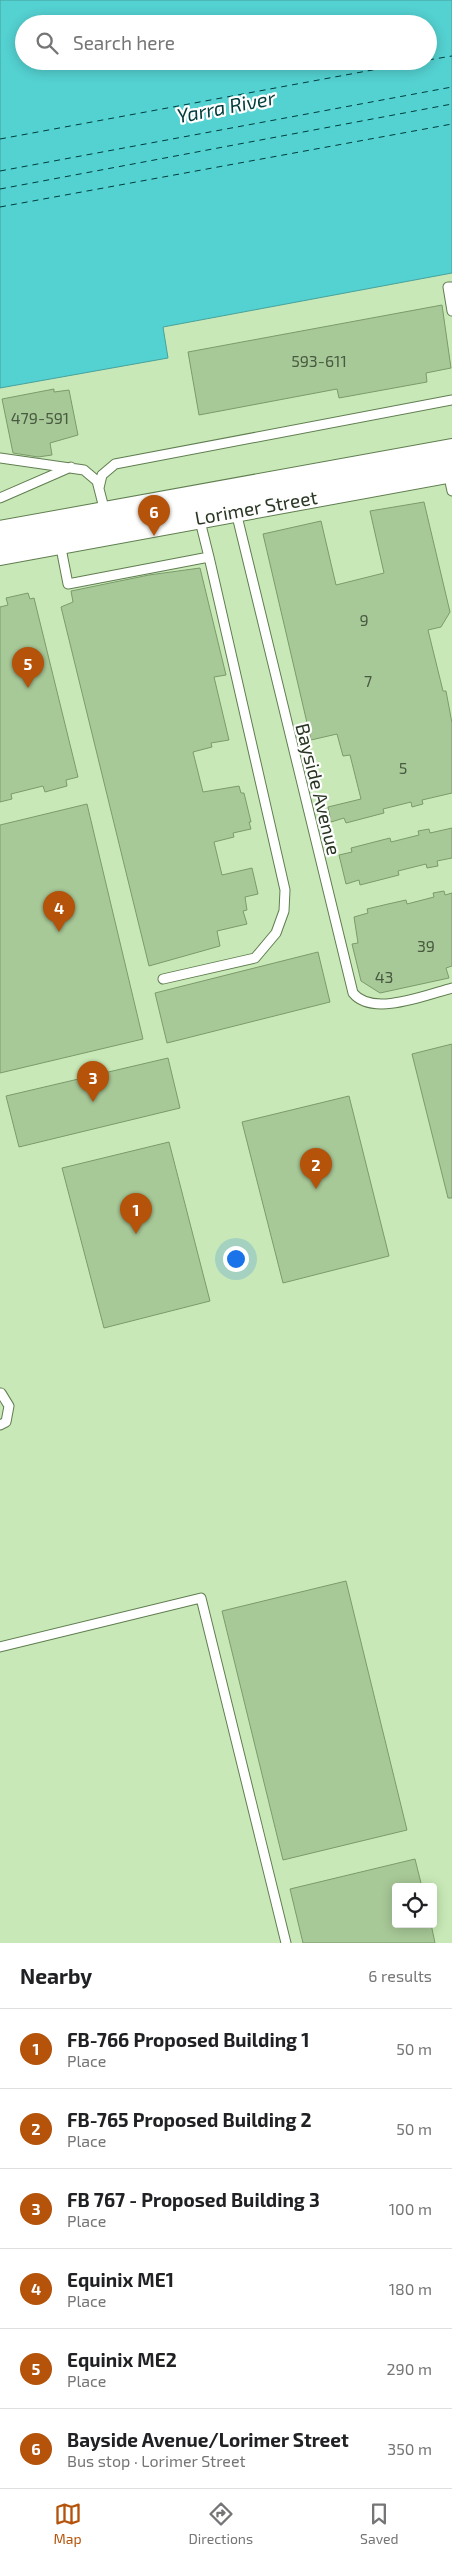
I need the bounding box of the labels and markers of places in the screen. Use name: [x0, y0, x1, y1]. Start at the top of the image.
pin: 6: [138, 495, 170, 536]
pin: 5: [12, 647, 44, 688]
pin: 4: [43, 891, 75, 932]
pin: 3: [77, 1061, 109, 1102]
pin: 2: [300, 1148, 332, 1189]
pin: 1: [120, 1193, 152, 1234]

